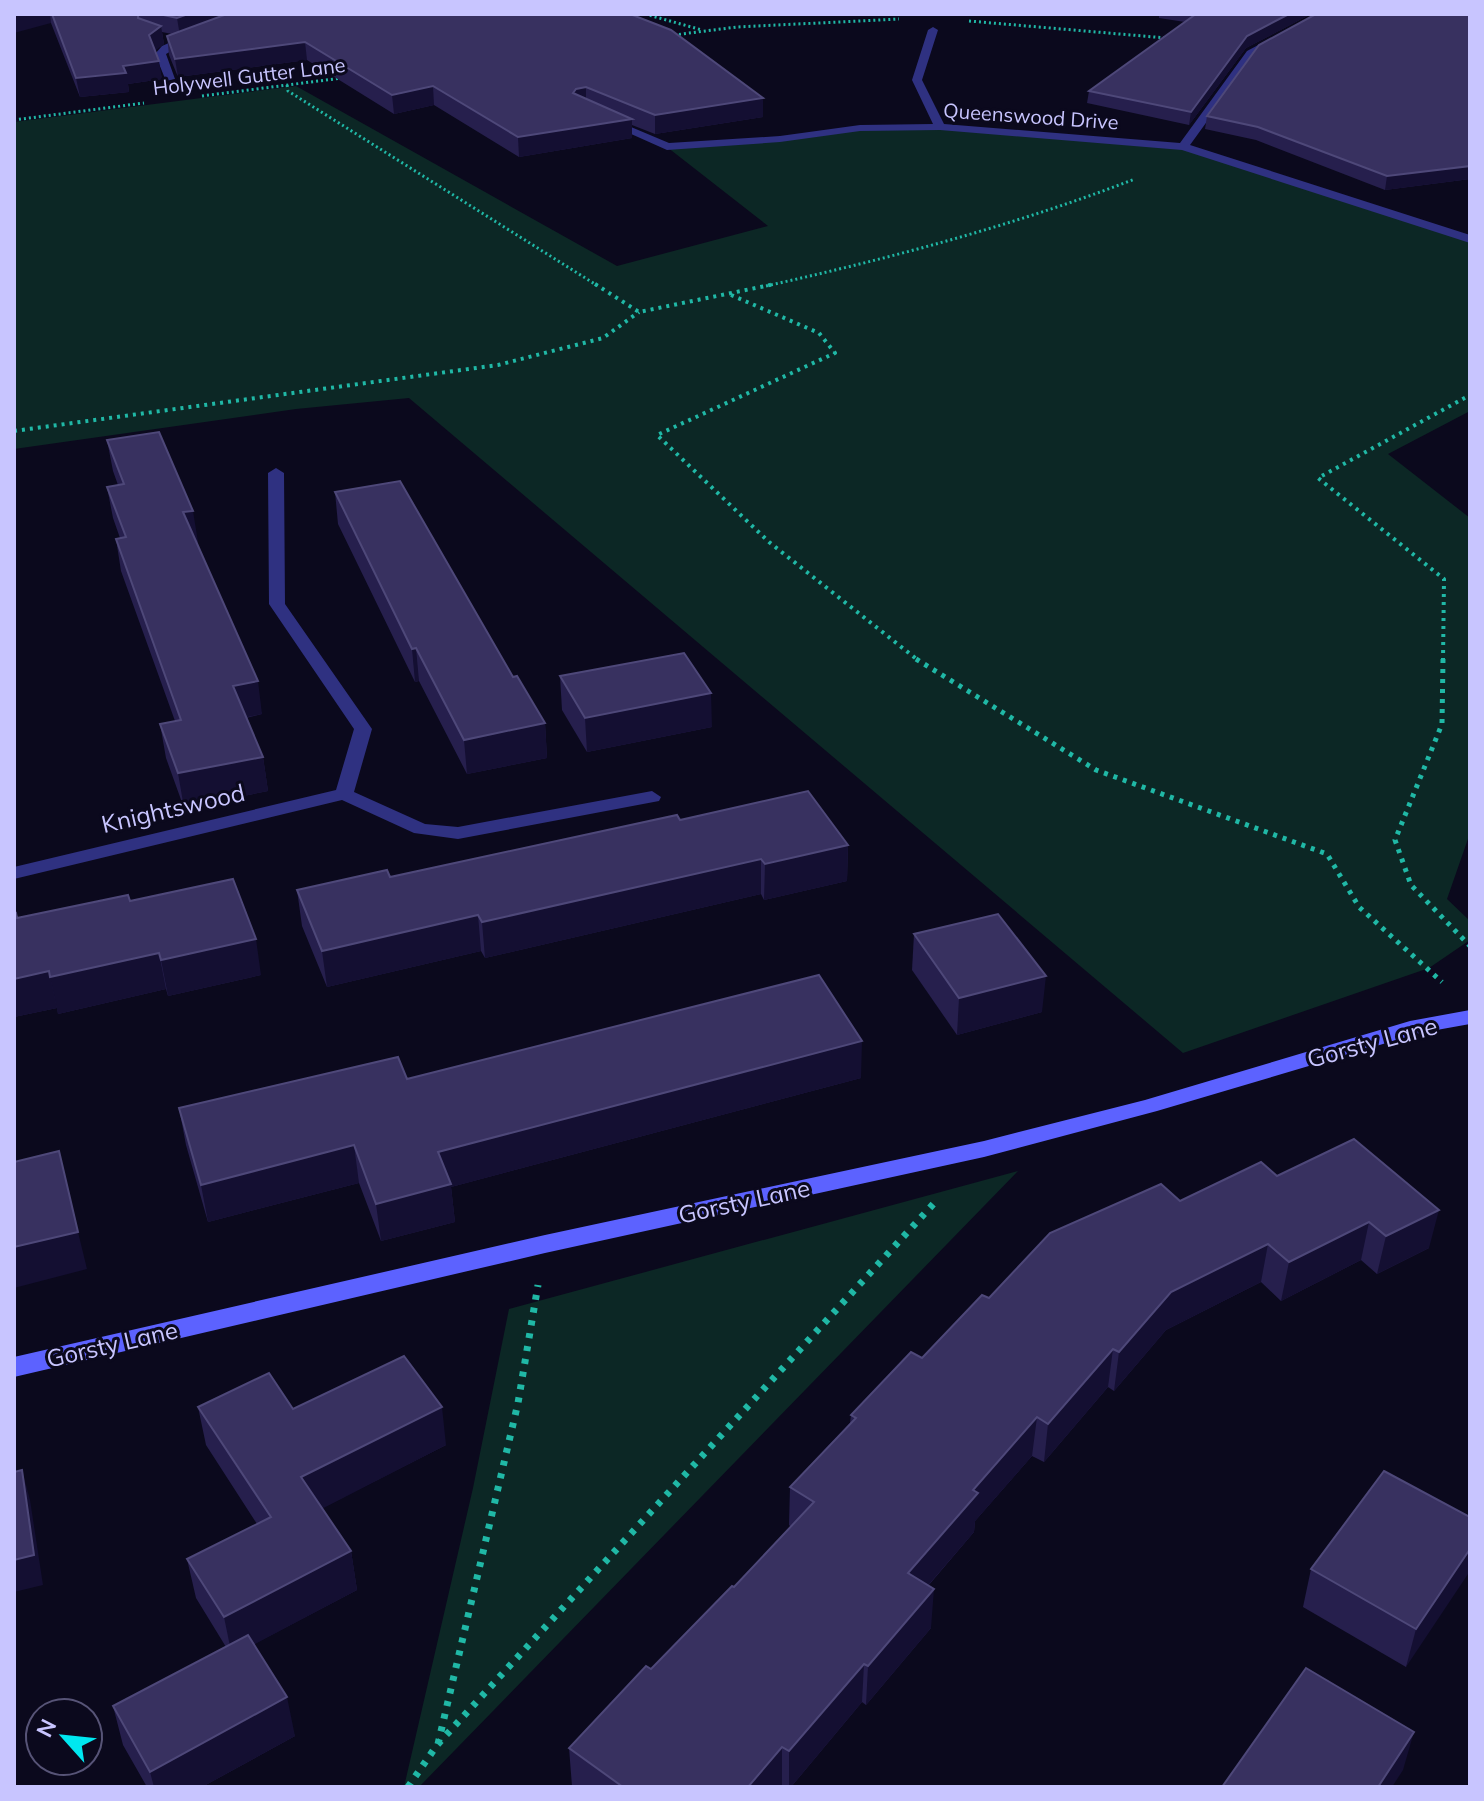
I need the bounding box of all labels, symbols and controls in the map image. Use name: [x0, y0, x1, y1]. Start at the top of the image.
street label: Holywell Gutter Lane: [151, 52, 347, 100]
street label: Queenswood Drive: [942, 97, 1120, 135]
street label: Knightswood: [98, 777, 248, 839]
street label: Gorsty Lane: [1303, 1010, 1441, 1074]
street label: Gorsty Lane: [675, 1172, 813, 1230]
street label: Gorsty Lane: [43, 1314, 181, 1374]
north arrow: [24, 1697, 104, 1777]
text: N: [30, 1714, 62, 1742]

